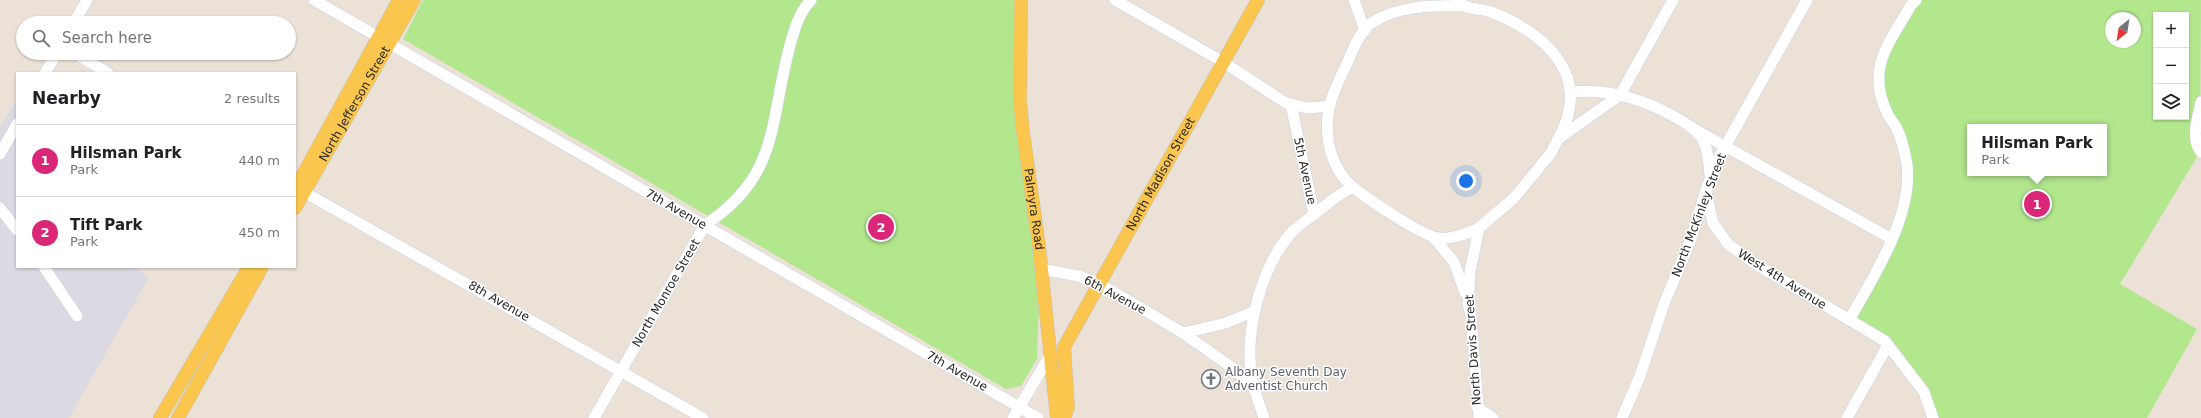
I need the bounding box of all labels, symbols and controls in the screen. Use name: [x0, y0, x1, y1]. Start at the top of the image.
north arrow: [2105, 12, 2141, 48]
map controls: [2153, 12, 2189, 120]
button: +: [2153, 12, 2189, 48]
search box: [16, 16, 296, 60]
icon: search: [30, 27, 52, 49]
text: Search here: [62, 29, 152, 47]
street label: North Jefferson Street: [316, 43, 393, 164]
button: −: [2153, 48, 2189, 84]
button: layers: [2153, 84, 2189, 120]
text: Nearby: [32, 88, 101, 108]
text: 2 results: [224, 91, 280, 106]
street label: North Madison Street: [1123, 115, 1198, 233]
popup: [1967, 124, 2107, 176]
text: Hilsman Park: [1981, 134, 2093, 152]
street label: 5th Avenue: [1291, 136, 1319, 206]
text: Hilsman Park: [70, 144, 182, 162]
street label: North McKinley Street: [1669, 151, 1729, 279]
text: Park: [1981, 152, 2009, 167]
text: 1: [40, 153, 50, 168]
text: 440 m: [238, 153, 280, 168]
text: Park: [70, 162, 98, 177]
street label: Palmyra Road: [1021, 167, 1046, 251]
your location: [1456, 171, 1476, 191]
street label: 7th Avenue: [643, 186, 709, 232]
pin: 1: [2024, 189, 2050, 219]
pin: 2: [868, 212, 894, 242]
text: Tift Park: [70, 216, 142, 234]
text: 2: [40, 225, 50, 240]
text: 450 m: [238, 225, 280, 240]
text: Park: [70, 234, 98, 249]
street label: North Monroe Street: [629, 236, 703, 349]
street label: West 4th Avenue: [1735, 246, 1829, 312]
street label: 6th Avenue: [1082, 273, 1148, 317]
street label: 8th Avenue: [466, 278, 532, 324]
street label: North Davis Street: [1462, 294, 1484, 406]
street label: 7th Avenue: [924, 348, 990, 394]
place label: Albany Seventh Day Adventist Church: [1225, 365, 1347, 393]
church icon: Albany Seventh Day Adventist Church: [1200, 368, 1222, 390]

